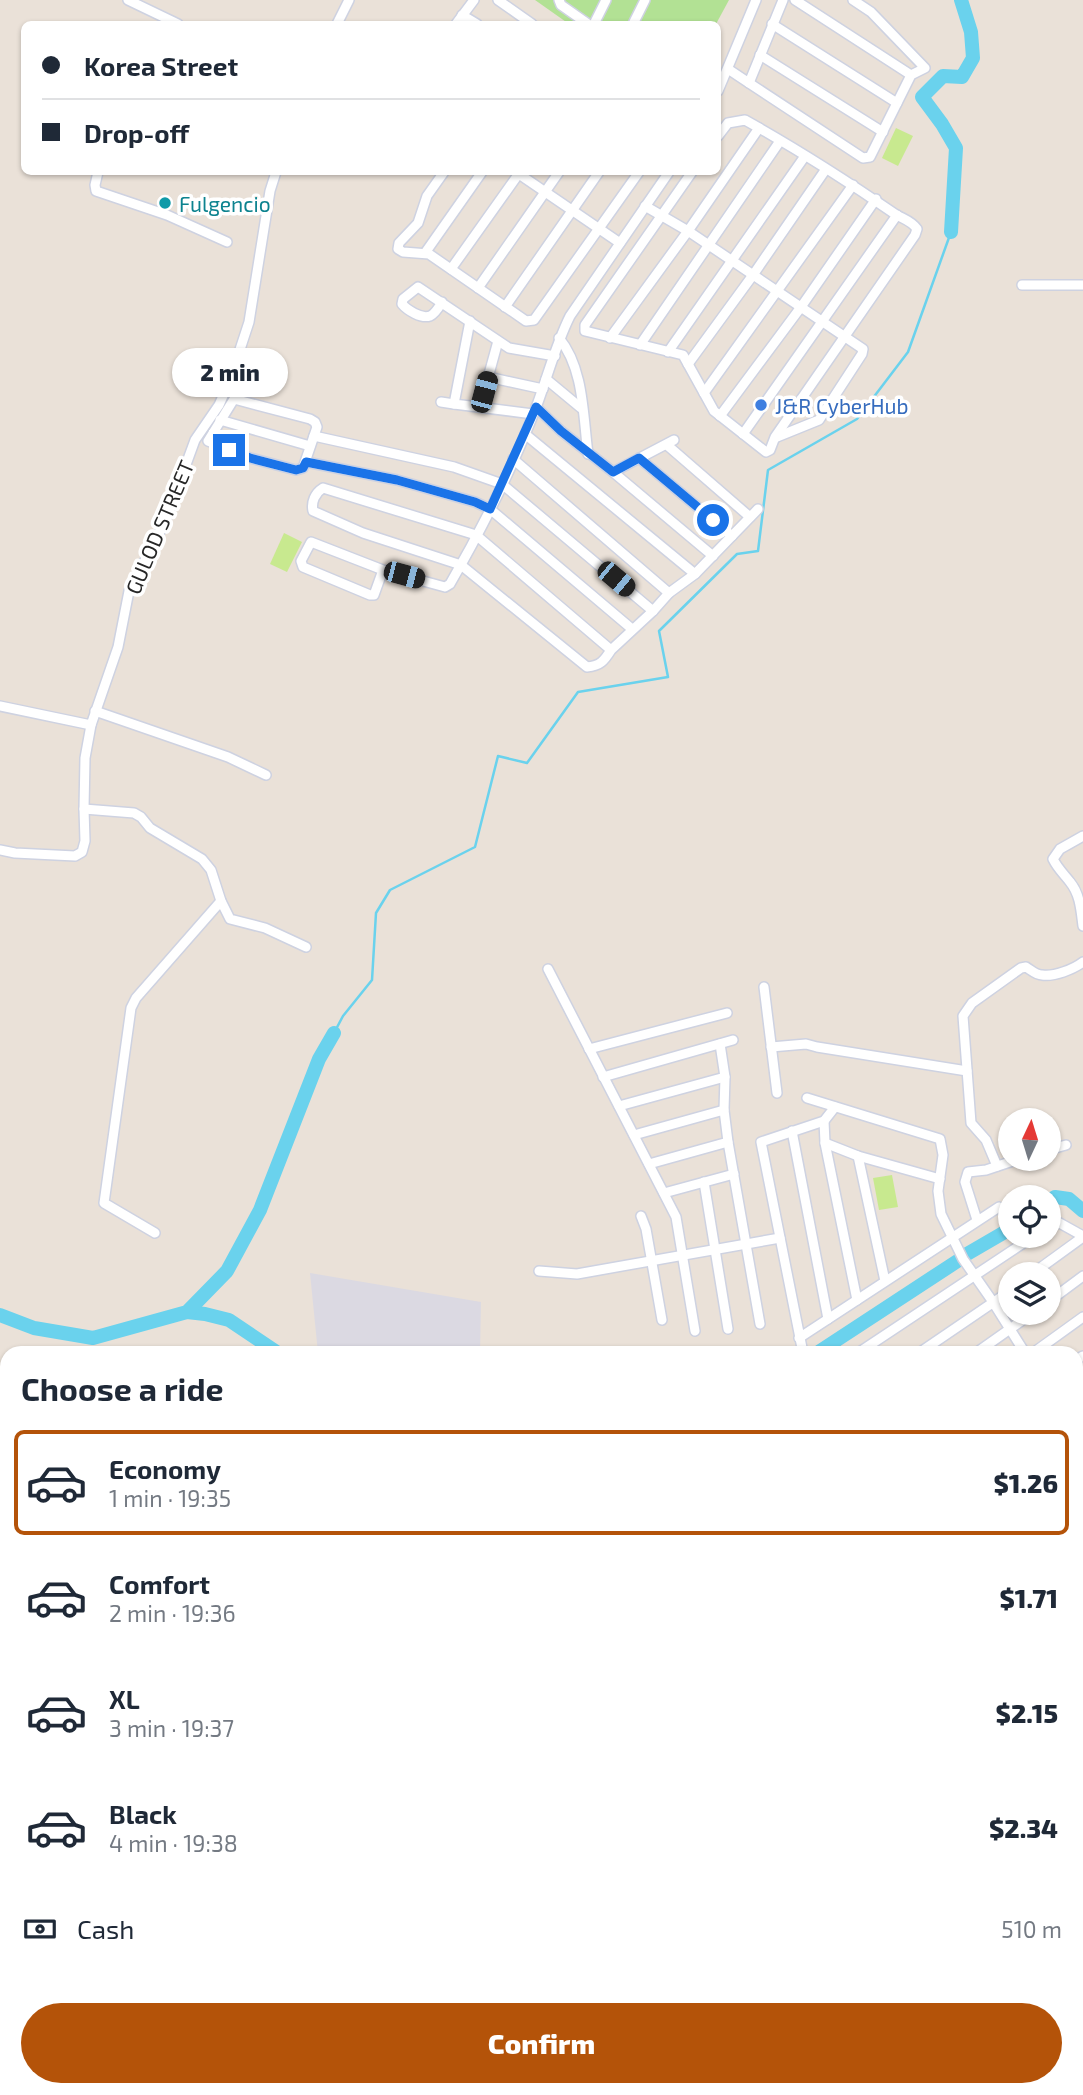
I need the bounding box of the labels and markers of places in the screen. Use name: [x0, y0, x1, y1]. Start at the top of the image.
place label: Fulgencio: [179, 191, 271, 216]
marker: Fulgencio: [157, 195, 173, 211]
place label: J&R CyberHub: [775, 393, 909, 418]
marker: J&R CyberHub: [753, 397, 769, 413]

